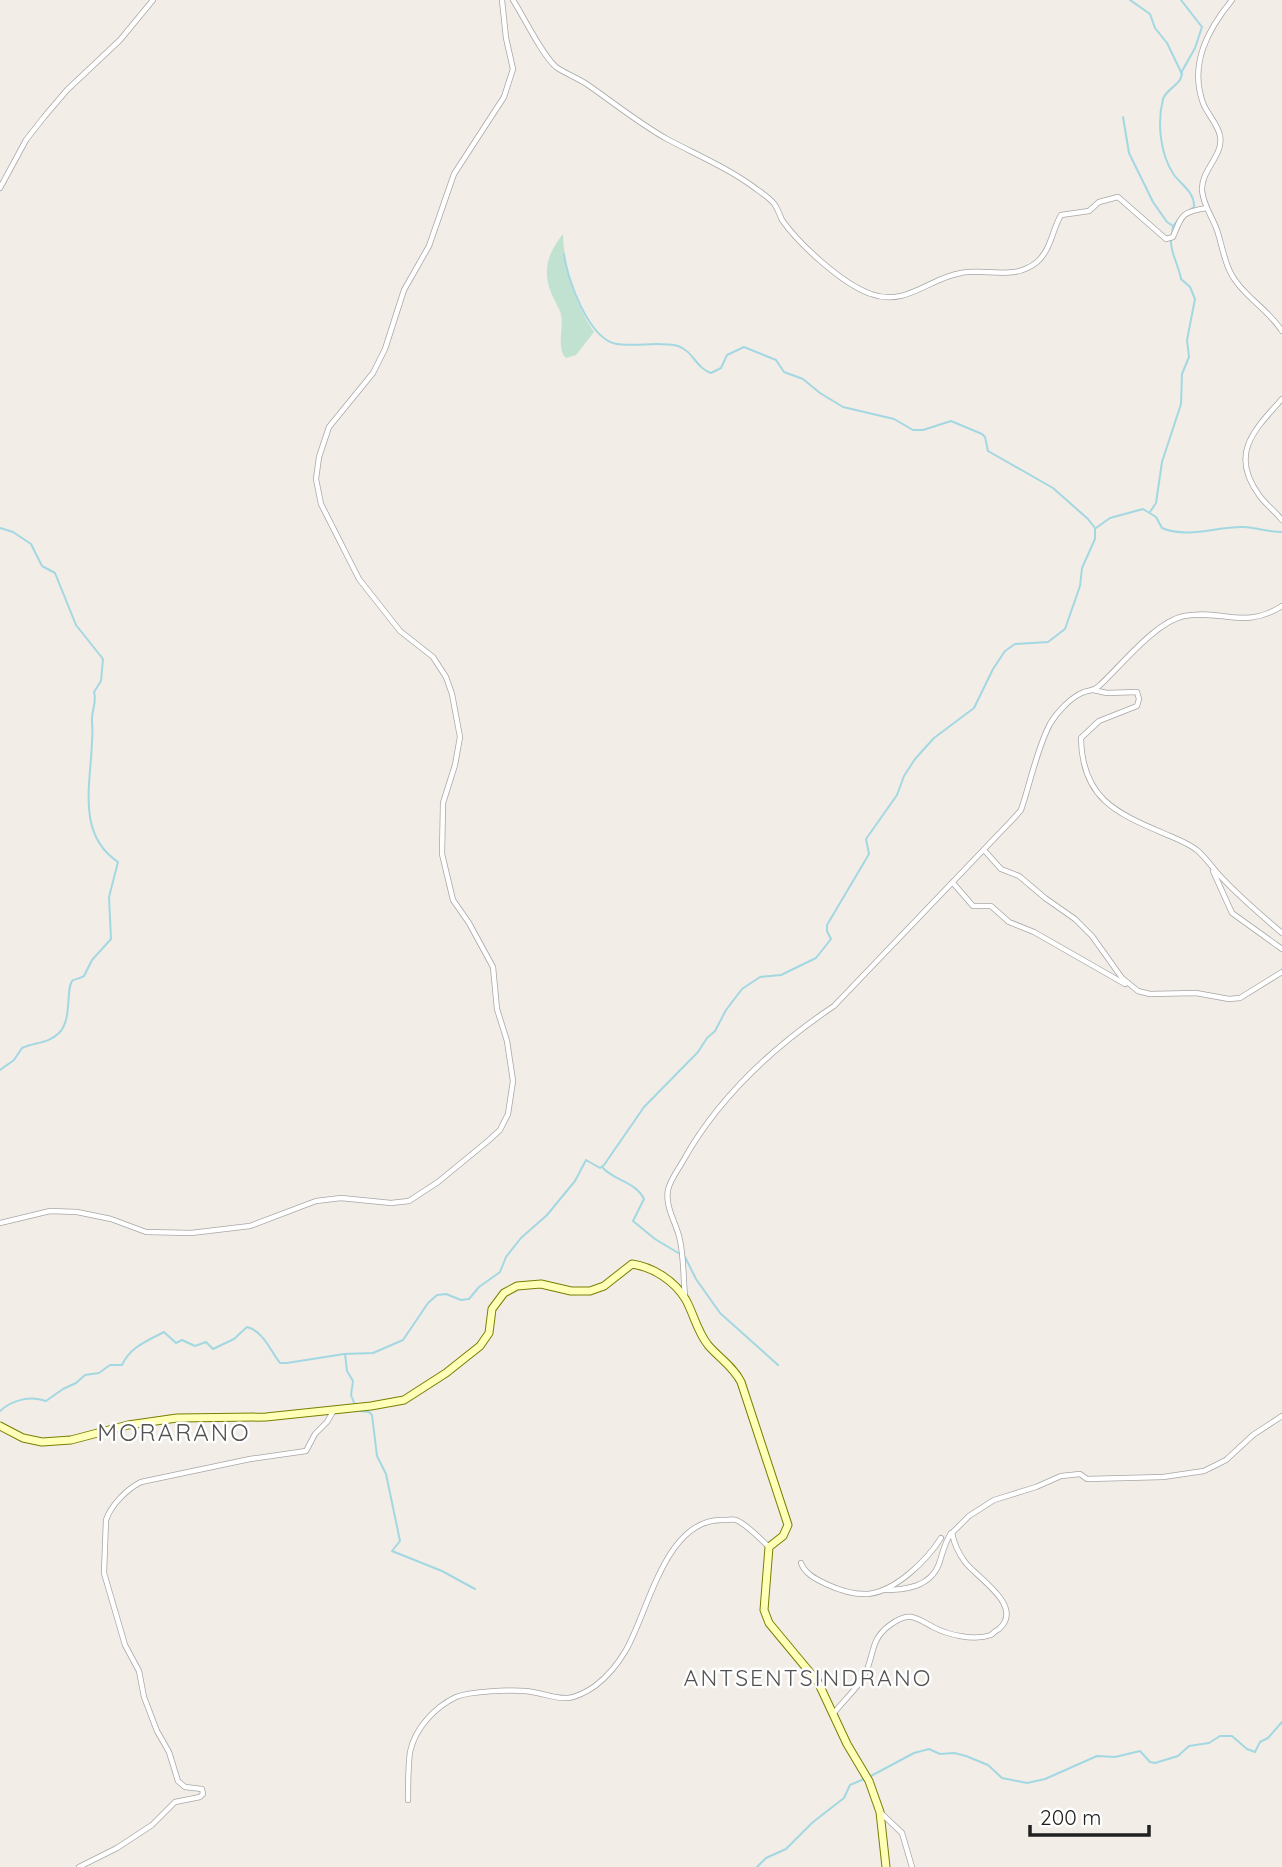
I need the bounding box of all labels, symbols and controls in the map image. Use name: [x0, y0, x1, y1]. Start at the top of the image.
district label: MORARANO: [97, 1417, 251, 1447]
district label: ANTSENTSINDRANO: [684, 1663, 932, 1692]
scale bar: [1030, 1794, 1149, 1838]
text: 200 m: [1040, 1804, 1102, 1830]

